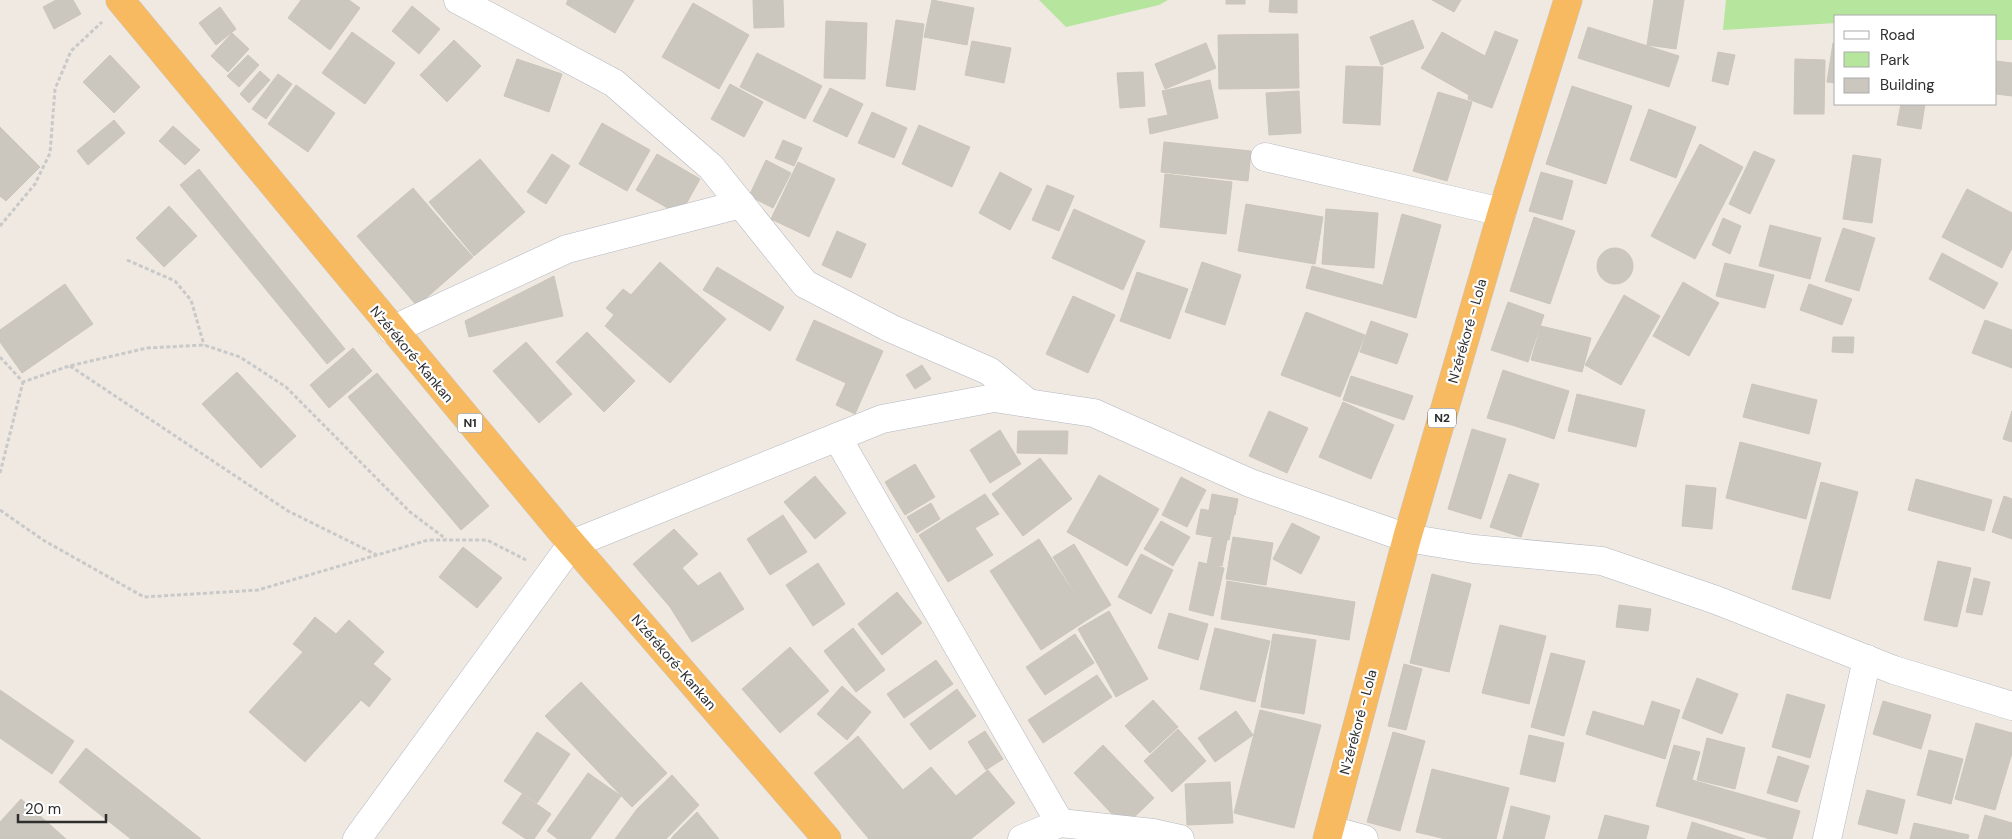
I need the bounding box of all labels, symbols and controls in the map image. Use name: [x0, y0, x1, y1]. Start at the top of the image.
legend: [1834, 15, 1997, 105]
text: Road: [1880, 25, 1915, 45]
text: Park: [1880, 50, 1910, 70]
text: Building: [1880, 75, 1935, 95]
street label: N'zérékoré - Lola: [1443, 277, 1491, 385]
street label: N'zérékoré-Kankan: [366, 302, 458, 406]
road number: N2: [1428, 408, 1456, 428]
road number: N1: [458, 413, 482, 432]
street label: N'zérékoré-Kankan: [628, 611, 720, 713]
street label: N'zérékoré - Lola: [1335, 668, 1381, 776]
scale bar: [18, 792, 105, 824]
text: 20 m: [25, 799, 61, 819]

